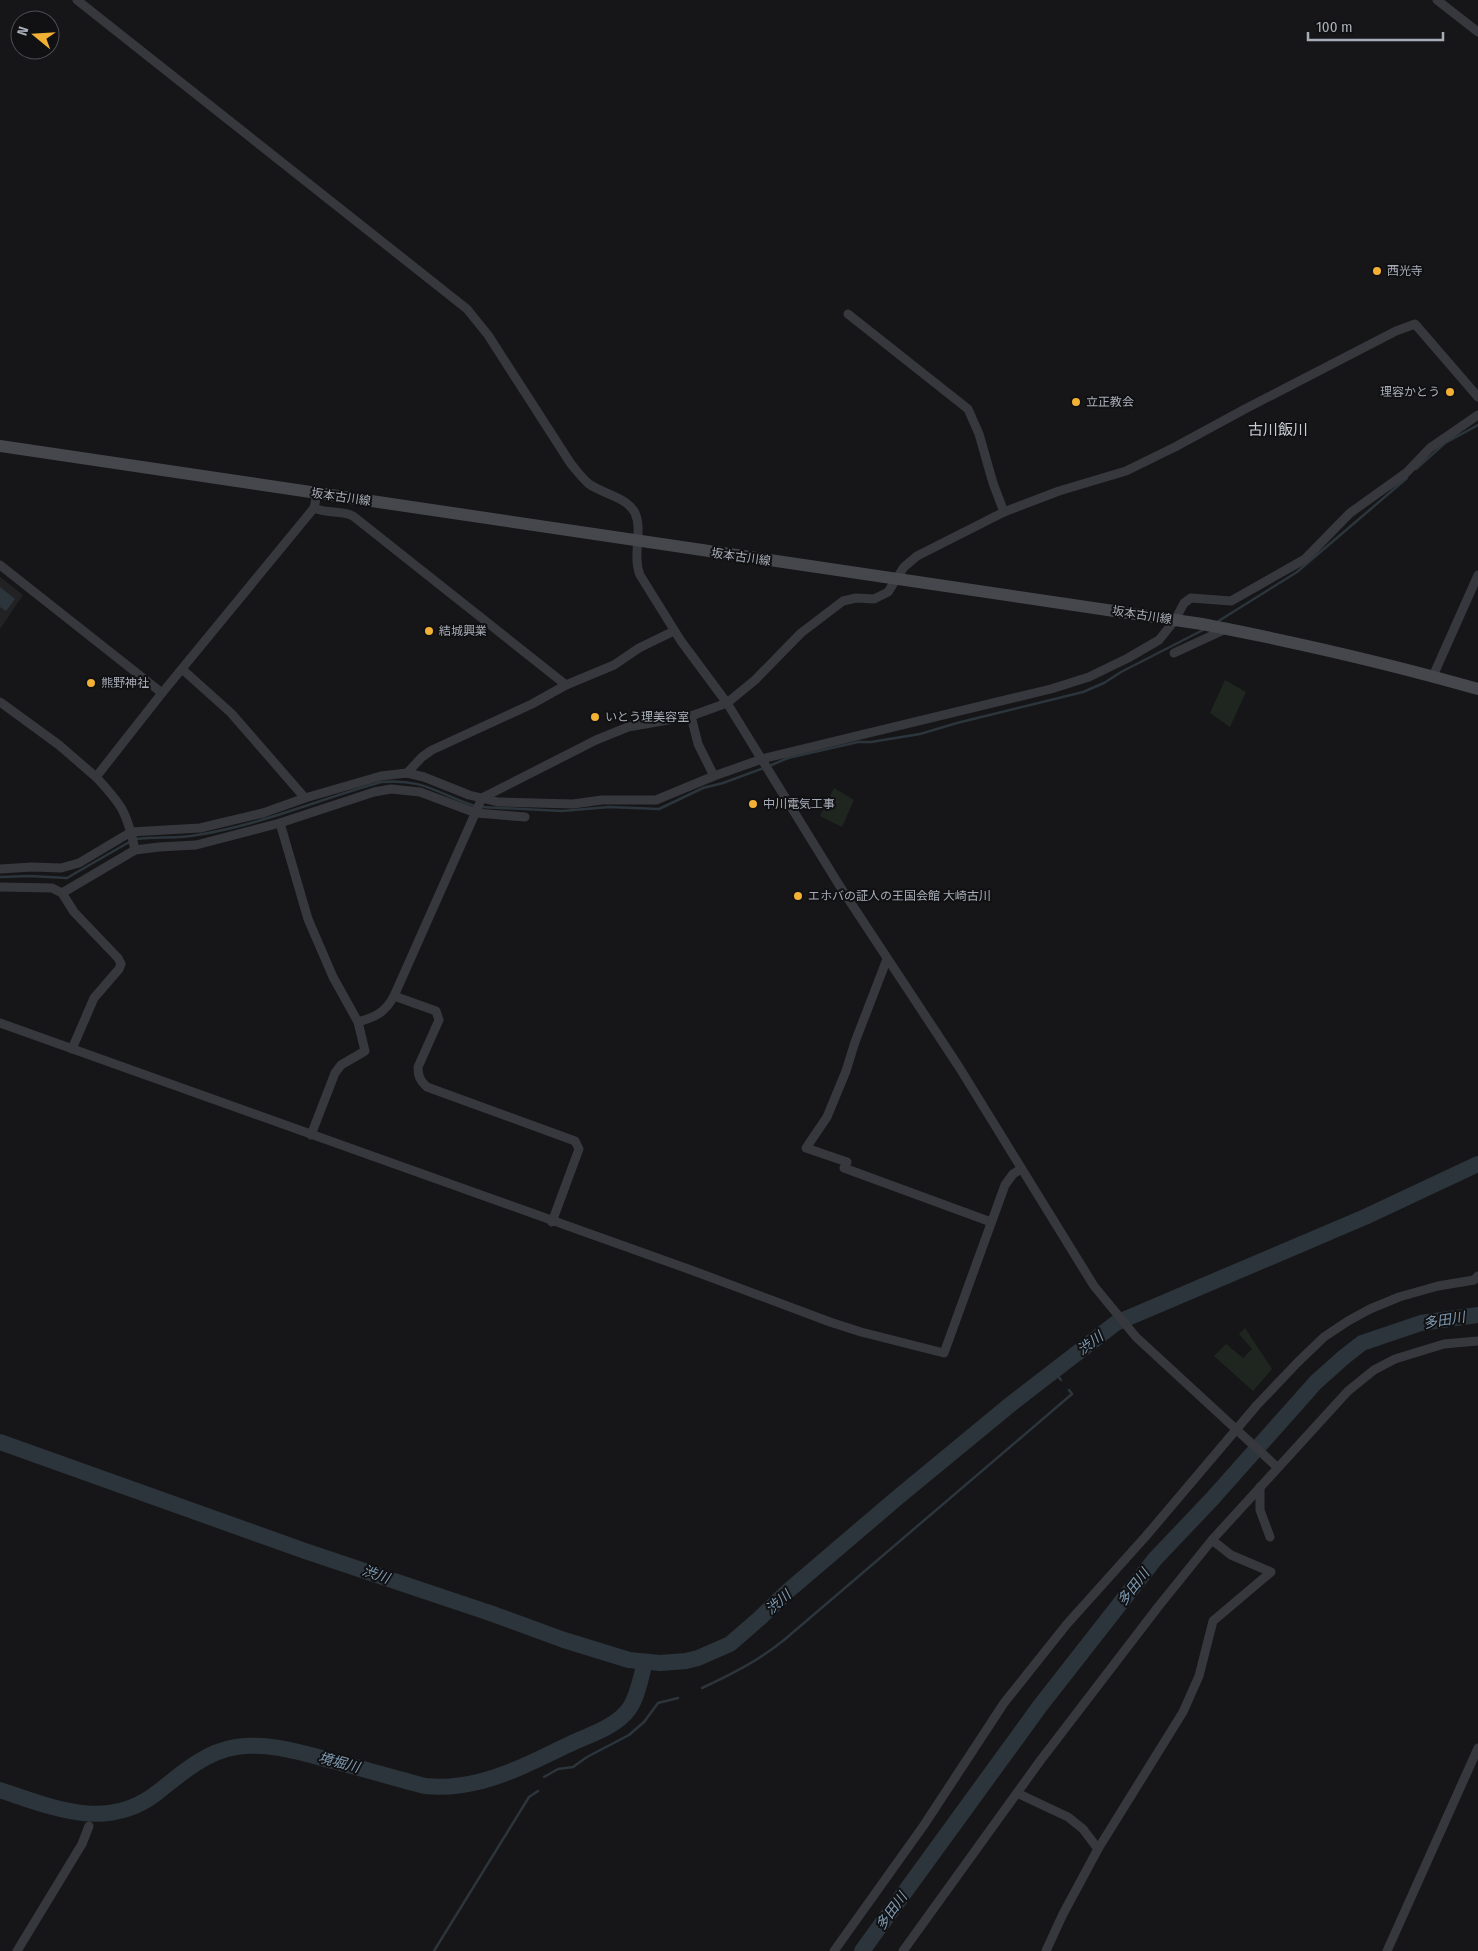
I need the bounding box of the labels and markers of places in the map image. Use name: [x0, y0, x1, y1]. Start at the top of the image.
place label: 西光寺: [1387, 264, 1423, 278]
marker: 西光寺: [1371, 265, 1383, 277]
place label: 理容かとう: [1380, 385, 1440, 399]
marker: 理容かとう: [1444, 386, 1456, 398]
place label: 立正教会: [1086, 395, 1134, 409]
marker: 立正教会: [1070, 396, 1082, 408]
place label: 結城興業: [439, 624, 487, 638]
marker: 結城興業: [423, 625, 435, 637]
place label: 熊野神社: [101, 676, 149, 690]
marker: 熊野神社: [85, 677, 97, 689]
place label: いとう理美容室: [605, 710, 689, 724]
marker: いとう理美容室: [589, 711, 601, 723]
place label: 中川電気工事: [763, 797, 835, 811]
marker: 中川電気工事: [747, 798, 759, 810]
place label: エホバの証人の王国会館 大崎古川: [808, 889, 991, 903]
marker: エホバの証人の王国会館 大崎古川: [792, 890, 804, 902]

